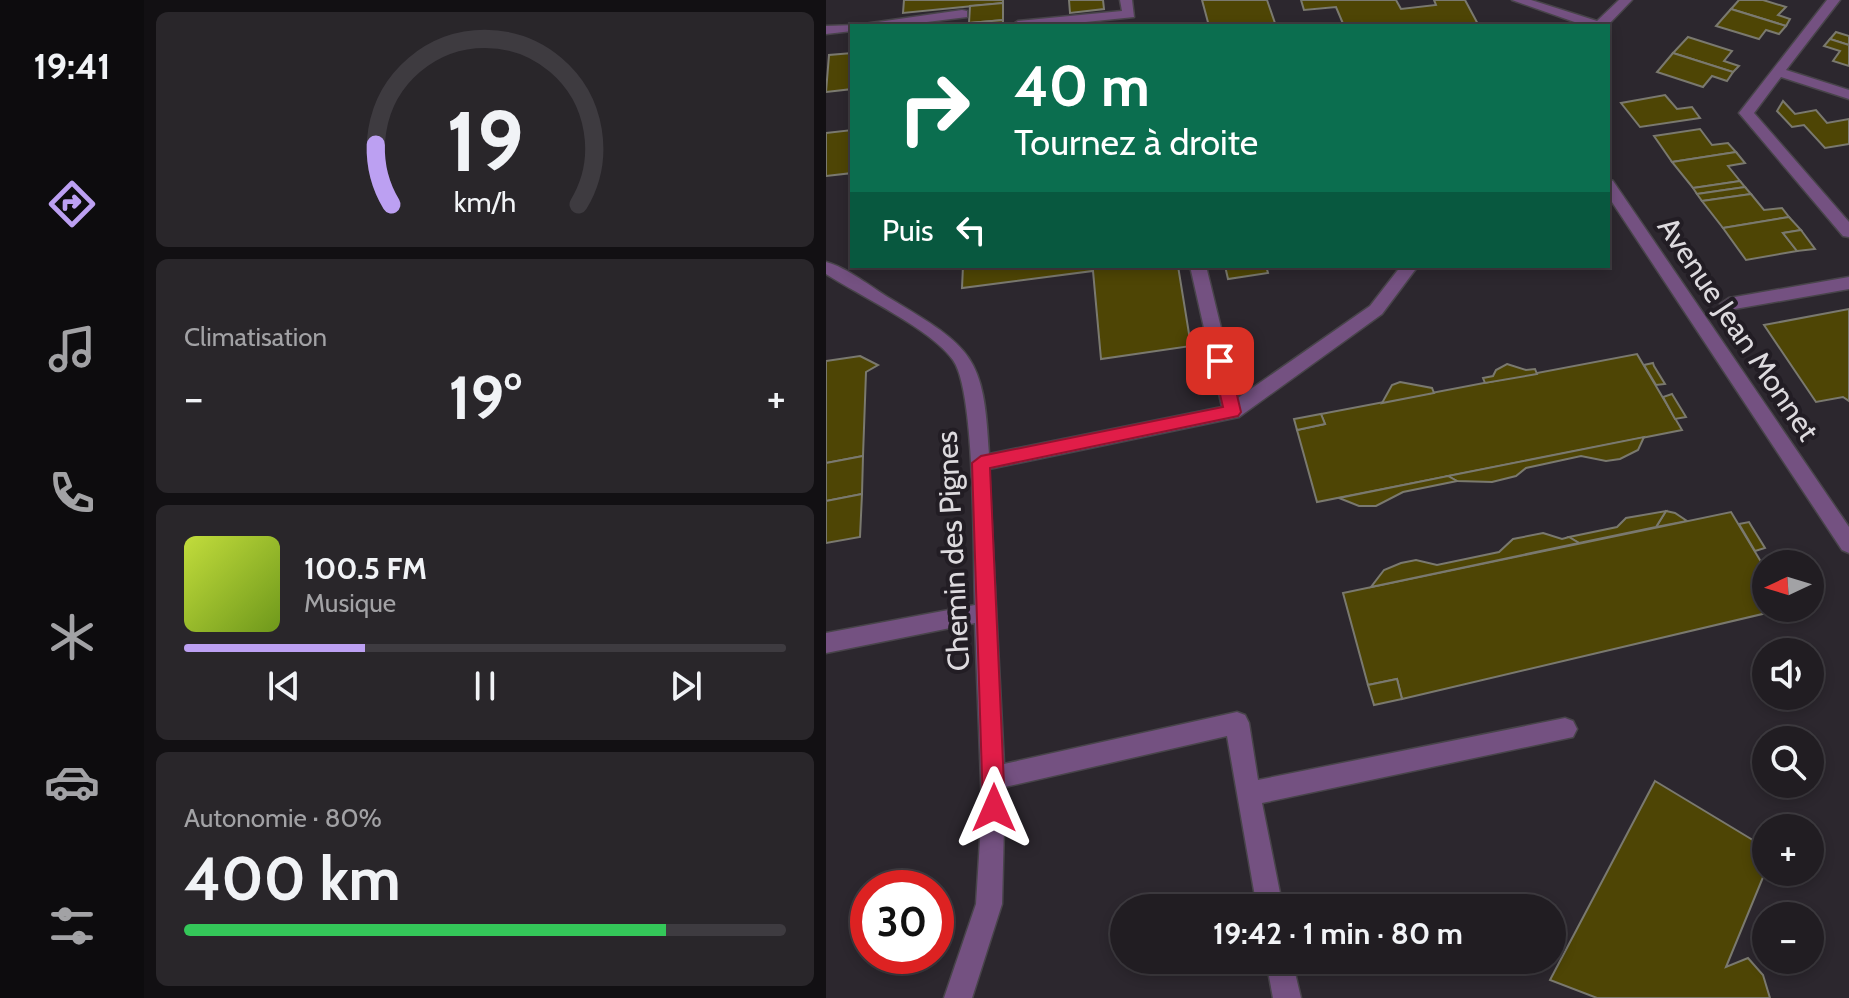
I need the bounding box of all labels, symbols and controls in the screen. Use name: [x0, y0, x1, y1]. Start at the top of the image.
text: 19:41: [34, 44, 110, 88]
text: 40 m: [1014, 52, 1150, 120]
icon: right: [882, 56, 986, 160]
text: 19: [446, 91, 524, 192]
text: Tournez à droite: [1014, 120, 1258, 164]
icon: directions: [44, 176, 100, 232]
text: km/h: [454, 184, 516, 219]
icon: left: [949, 208, 993, 252]
street label: Avenue Jean Monnet: [1650, 210, 1827, 448]
text: Puis: [882, 212, 933, 249]
icon: music: [44, 321, 100, 377]
text: Climatisation: [184, 321, 327, 353]
pin: [1186, 327, 1254, 395]
icon: arrive: [1198, 339, 1242, 383]
text: 19°: [448, 361, 522, 434]
text: −: [184, 371, 203, 424]
text: +: [767, 371, 786, 424]
street label: Chemin des Pignes: [928, 430, 977, 672]
icon: phone: [44, 465, 100, 521]
text: 100.5 FM: [304, 550, 427, 587]
north arrow: [1752, 550, 1824, 622]
map controls: [1752, 550, 1824, 974]
text: Musique: [304, 587, 396, 619]
icon: climate: [44, 609, 100, 665]
button: sound: [1752, 638, 1824, 710]
icon: previous: [262, 664, 306, 708]
icon: pause: [463, 664, 507, 708]
icon: next: [664, 664, 708, 708]
button: search: [1752, 726, 1824, 798]
icon: car: [44, 754, 100, 810]
position arrow: [952, 766, 1036, 850]
text: Autonomie · 80%: [184, 802, 382, 834]
button: +: [1752, 814, 1824, 886]
text: 400 km: [184, 842, 401, 915]
speed limit sign: 30: [850, 870, 954, 974]
icon: filters: [44, 898, 100, 954]
button: −: [1752, 902, 1824, 974]
text: 19:42 · 1 min · 80 m: [1213, 915, 1463, 952]

